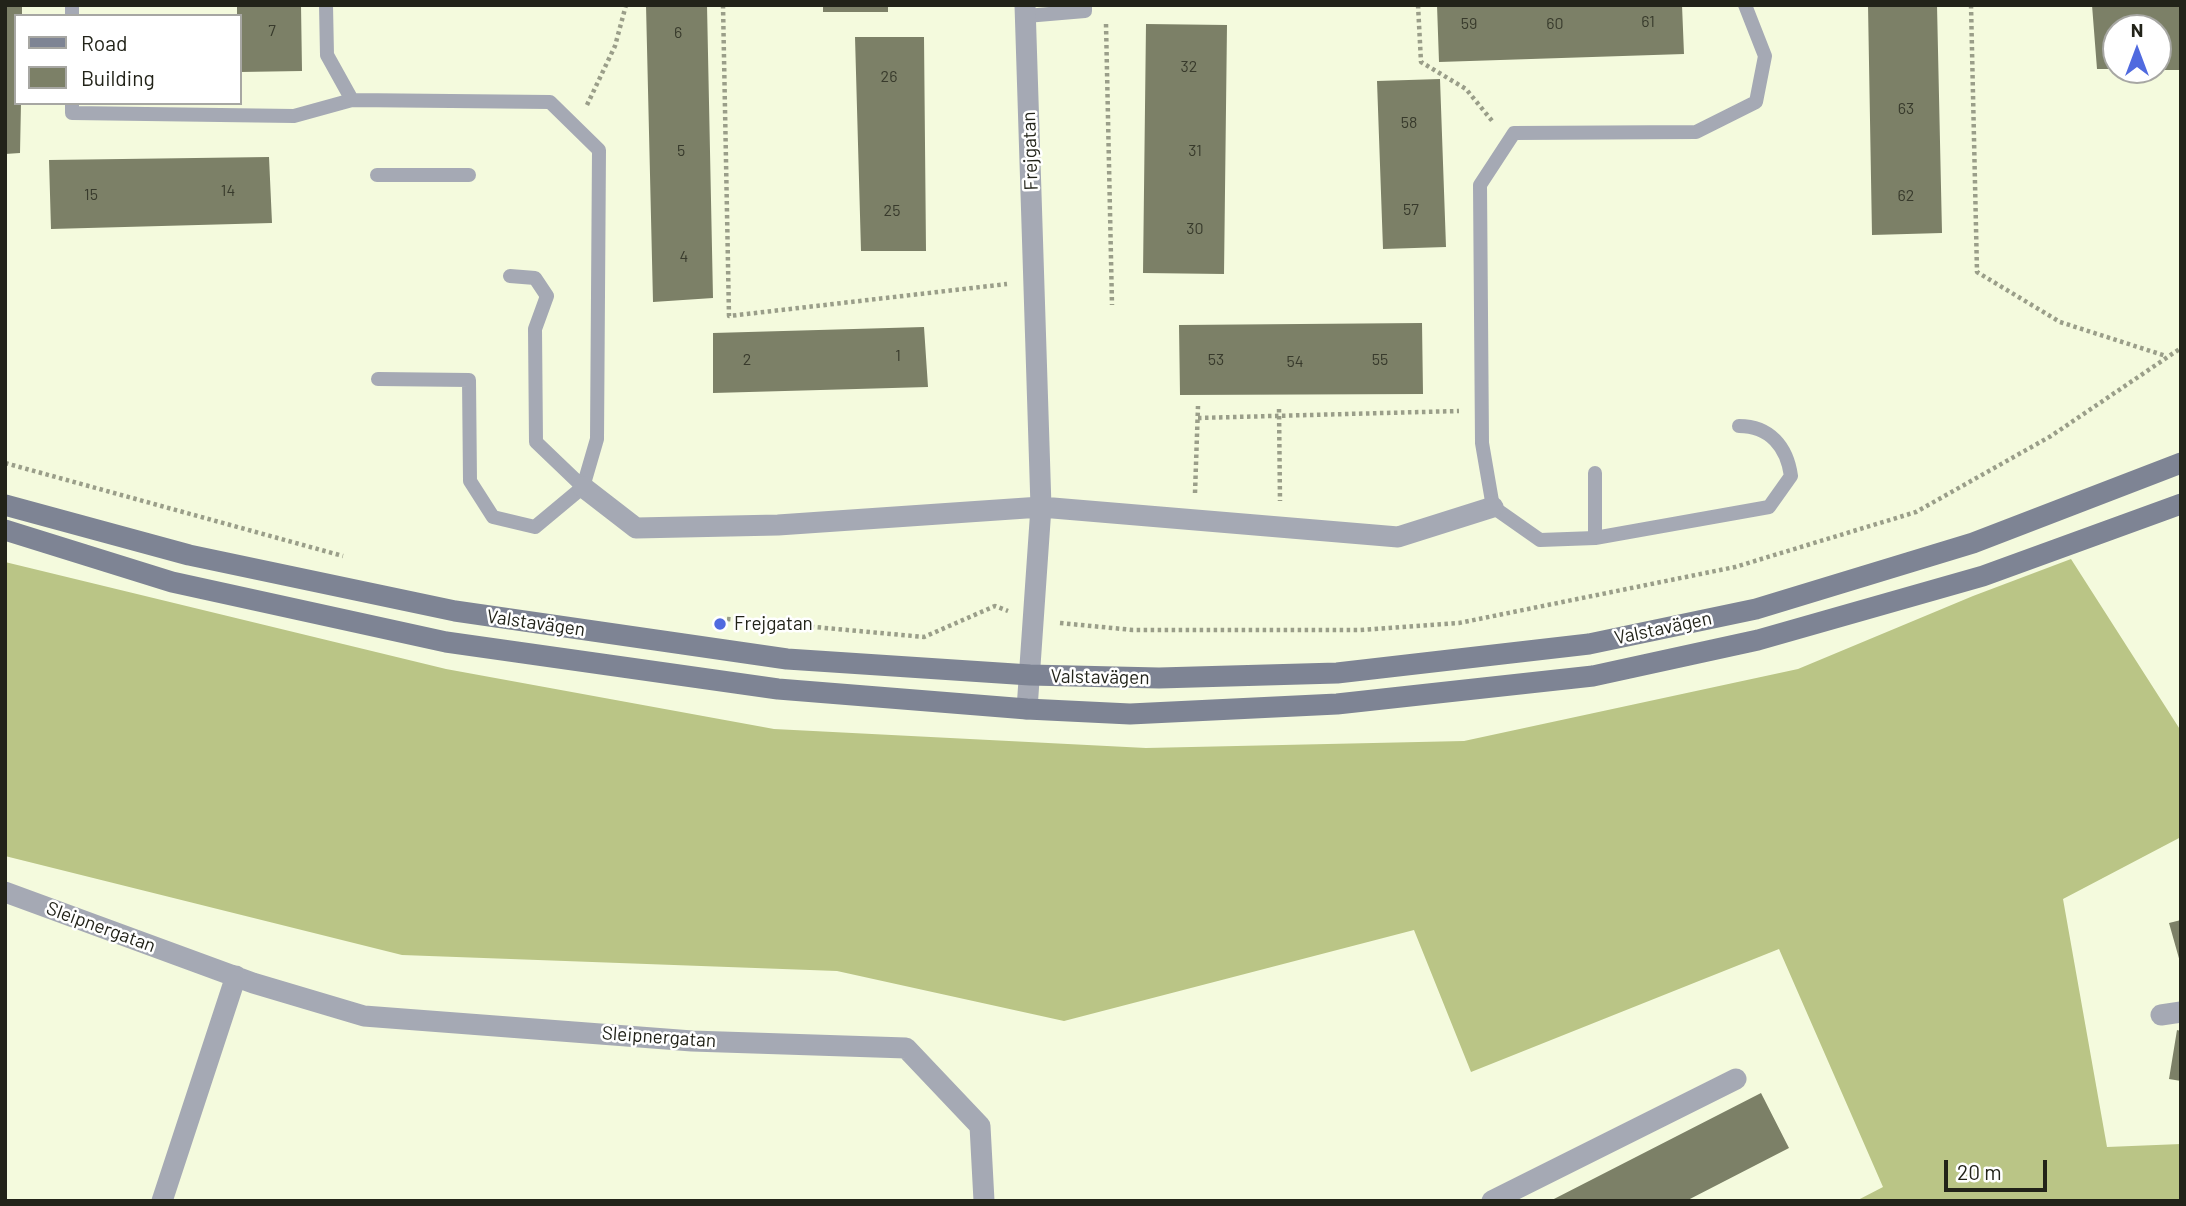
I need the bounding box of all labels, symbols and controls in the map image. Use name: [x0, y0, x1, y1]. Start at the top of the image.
house number: 61: [1641, 12, 1655, 32]
legend: [14, 14, 242, 105]
house number: 59: [1461, 14, 1477, 34]
house number: 60: [1546, 14, 1564, 34]
north arrow: [2102, 14, 2172, 84]
text: N: [2131, 18, 2143, 41]
house number: 7: [268, 21, 276, 41]
house number: 6: [674, 23, 682, 43]
text: Road: [81, 30, 127, 55]
house number: 32: [1181, 57, 1197, 77]
text: Building: [81, 65, 155, 90]
house number: 26: [881, 67, 897, 87]
house number: 63: [1898, 99, 1914, 119]
street label: Frejgatan: [1017, 111, 1043, 191]
house number: 58: [1401, 113, 1417, 133]
house number: 5: [677, 141, 685, 161]
house number: 31: [1188, 141, 1202, 161]
house number: 14: [221, 181, 235, 201]
house number: 15: [84, 185, 98, 205]
house number: 62: [1898, 186, 1914, 206]
house number: 57: [1403, 200, 1419, 220]
house number: 25: [884, 201, 900, 221]
house number: 30: [1186, 219, 1204, 239]
house number: 4: [680, 247, 688, 267]
house number: 1: [895, 346, 901, 366]
house number: 2: [743, 350, 751, 370]
house number: 53: [1208, 350, 1224, 370]
house number: 55: [1372, 350, 1388, 370]
house number: 54: [1286, 352, 1304, 372]
street label: Valstavägen: [485, 605, 587, 641]
street label: Valstavägen: [1612, 607, 1714, 649]
place label: Frejgatan: [734, 613, 813, 635]
marker: Frejgatan: [712, 616, 728, 632]
street label: Valstavägen: [1050, 665, 1150, 689]
street label: Sleipnergatan: [43, 897, 159, 957]
street label: Sleipnergatan: [601, 1022, 717, 1052]
scale bar: [1948, 1146, 2051, 1190]
text: 20 m: [1957, 1159, 2002, 1184]

